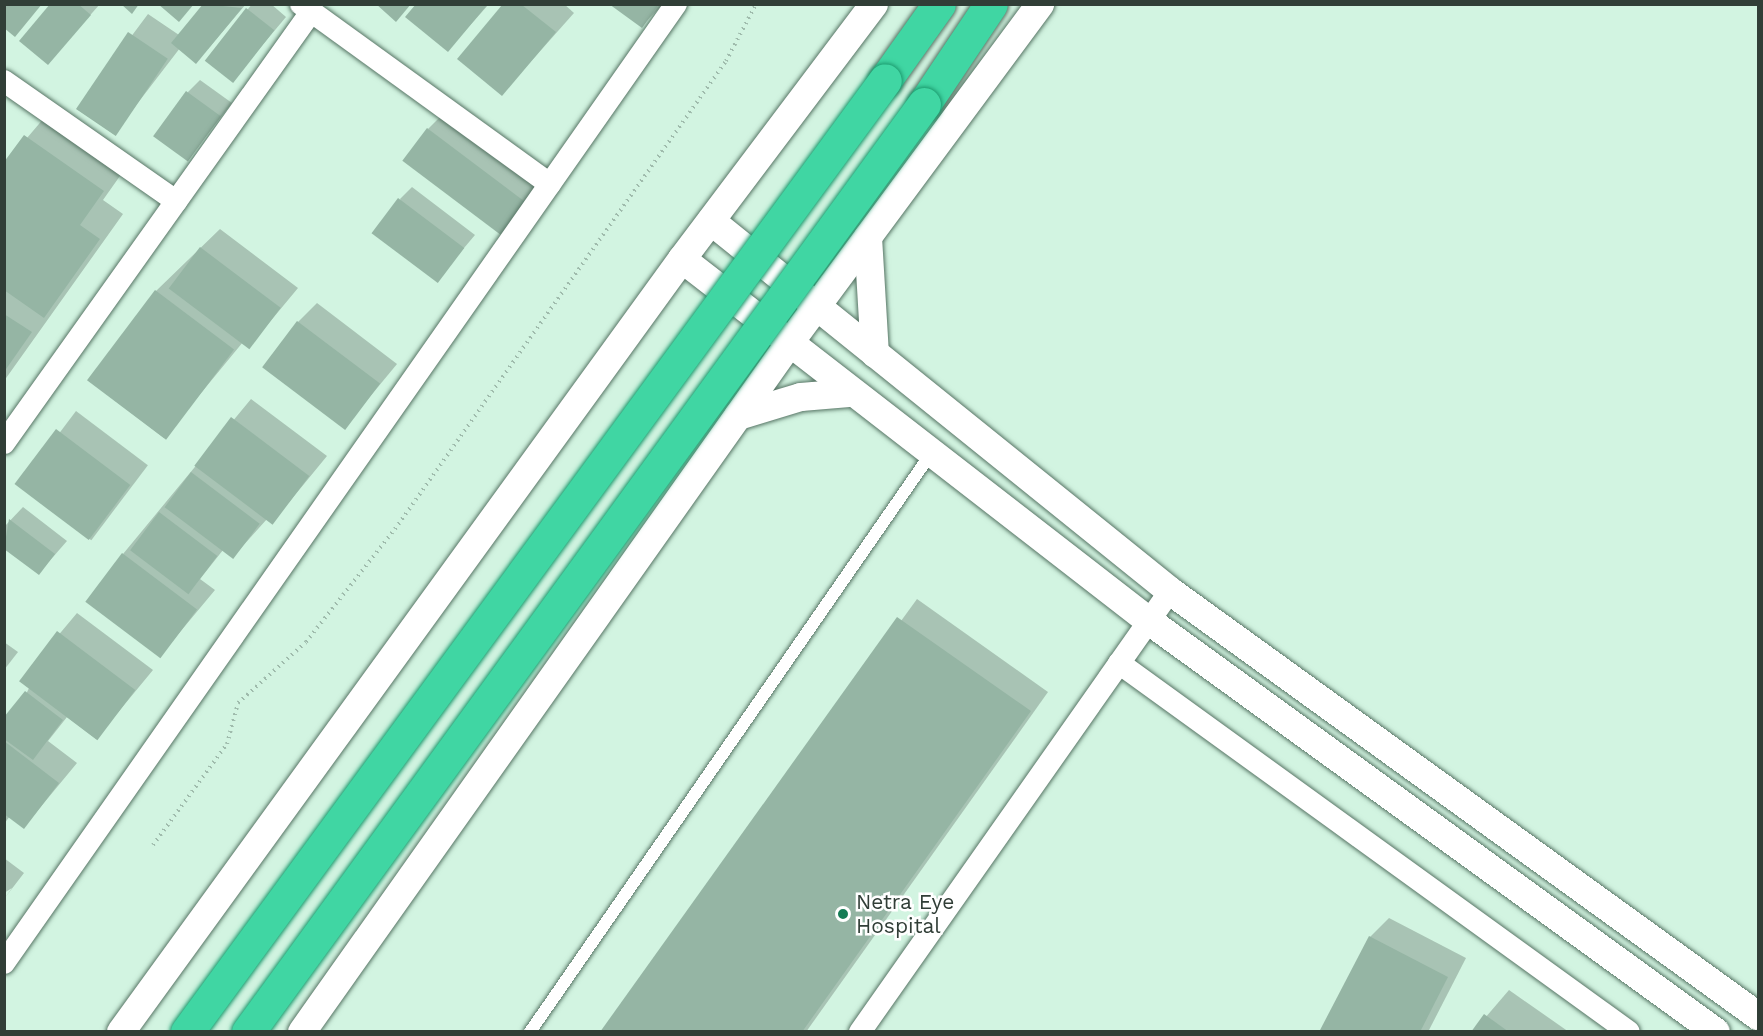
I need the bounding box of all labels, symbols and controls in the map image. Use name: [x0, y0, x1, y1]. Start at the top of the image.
place label: Netra Eye Hospital: [856, 889, 955, 939]
marker: Netra Eye Hospital: [834, 905, 852, 923]

